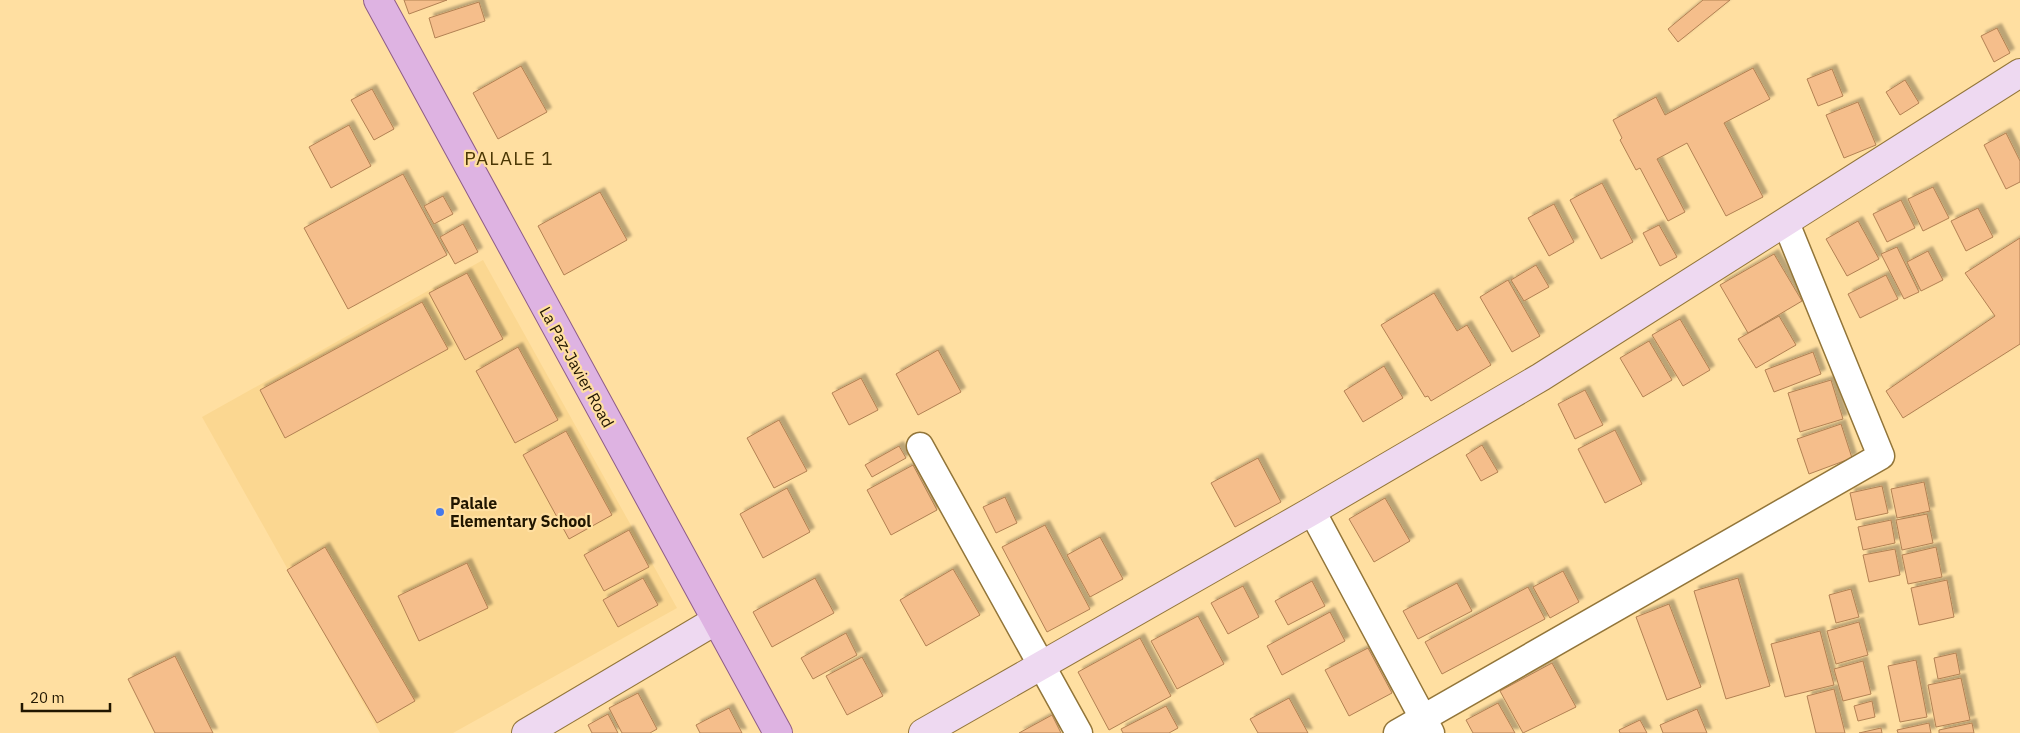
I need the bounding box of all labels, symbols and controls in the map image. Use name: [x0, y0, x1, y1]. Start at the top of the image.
district label: PALALE 1: [464, 146, 554, 170]
street label: La Paz-Javier Road: [536, 303, 618, 431]
place label: Palale Elementary School: [450, 493, 591, 531]
marker: Palale Elementary School: [434, 506, 446, 518]
scale bar: [22, 680, 110, 712]
text: 20 m: [30, 688, 65, 707]

